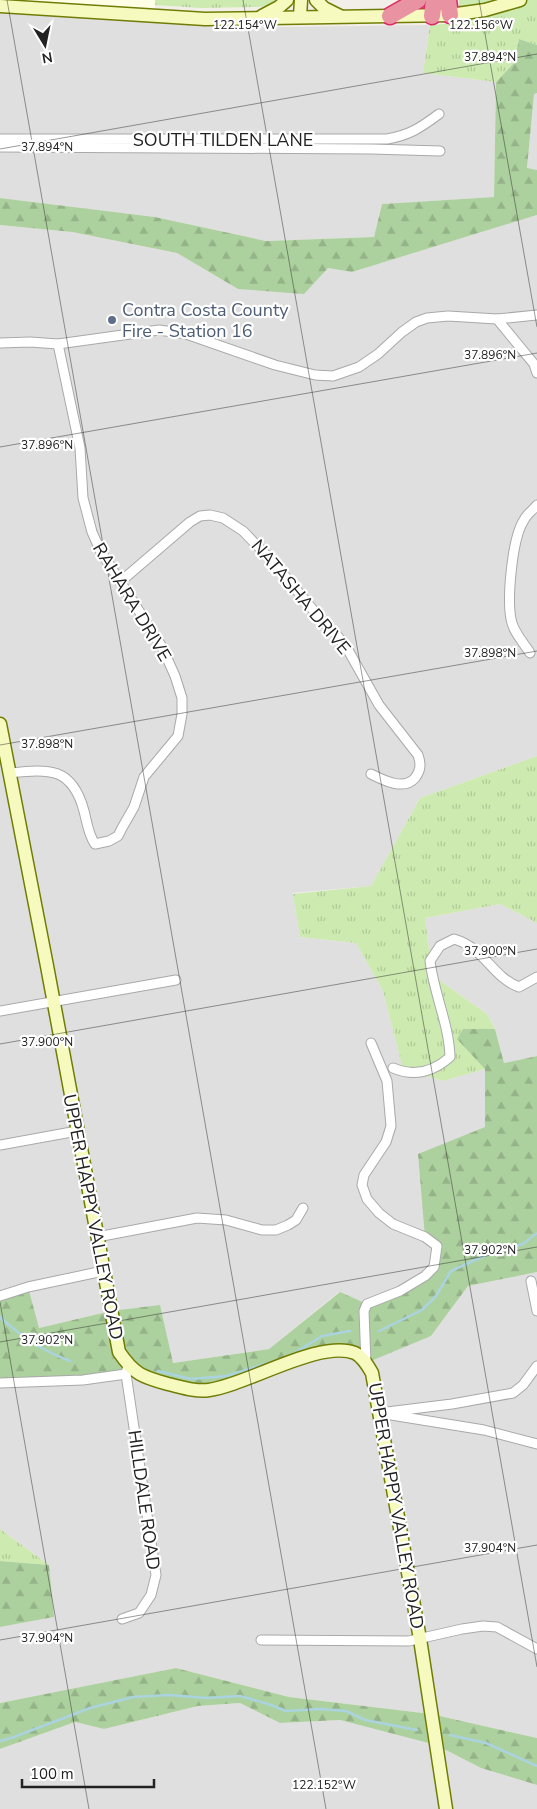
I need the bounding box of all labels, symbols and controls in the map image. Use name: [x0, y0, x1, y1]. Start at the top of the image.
text: 122.154°W: [213, 17, 277, 33]
text: 122.156°W: [449, 17, 513, 33]
north arrow: [20, 20, 70, 70]
text: N: [40, 47, 54, 68]
text: 37.894°N: [464, 49, 516, 65]
street label: SOUTH TILDEN LANE: [133, 128, 313, 152]
text: 37.894°N: [21, 139, 73, 155]
place label: Contra Costa County Fire - Station 16: [122, 298, 289, 343]
marker: Contra Costa County Fire - Station 16: [106, 314, 118, 326]
text: 37.896°N: [464, 347, 516, 363]
text: 37.896°N: [21, 437, 73, 453]
street label: NATASHA DRIVE: [246, 535, 356, 659]
street label: RAHARA DRIVE: [87, 538, 177, 666]
text: 37.898°N: [464, 645, 516, 661]
text: 37.898°N: [21, 736, 73, 752]
text: 37.900°N: [464, 943, 516, 959]
text: 37.900°N: [21, 1034, 73, 1050]
street label: UPPER HAPPY VALLEY ROAD: [57, 1092, 129, 1342]
text: 37.902°N: [464, 1242, 516, 1258]
text: 37.902°N: [21, 1332, 73, 1348]
street label: UPPER HAPPY VALLEY ROAD: [362, 1381, 430, 1631]
street label: HILLDALE ROAD: [122, 1429, 166, 1571]
text: 37.904°N: [464, 1540, 516, 1556]
text: 37.904°N: [21, 1630, 73, 1646]
scale bar: [22, 1756, 155, 1788]
text: 100 m: [30, 1764, 74, 1784]
text: 122.152°W: [292, 1777, 356, 1793]

